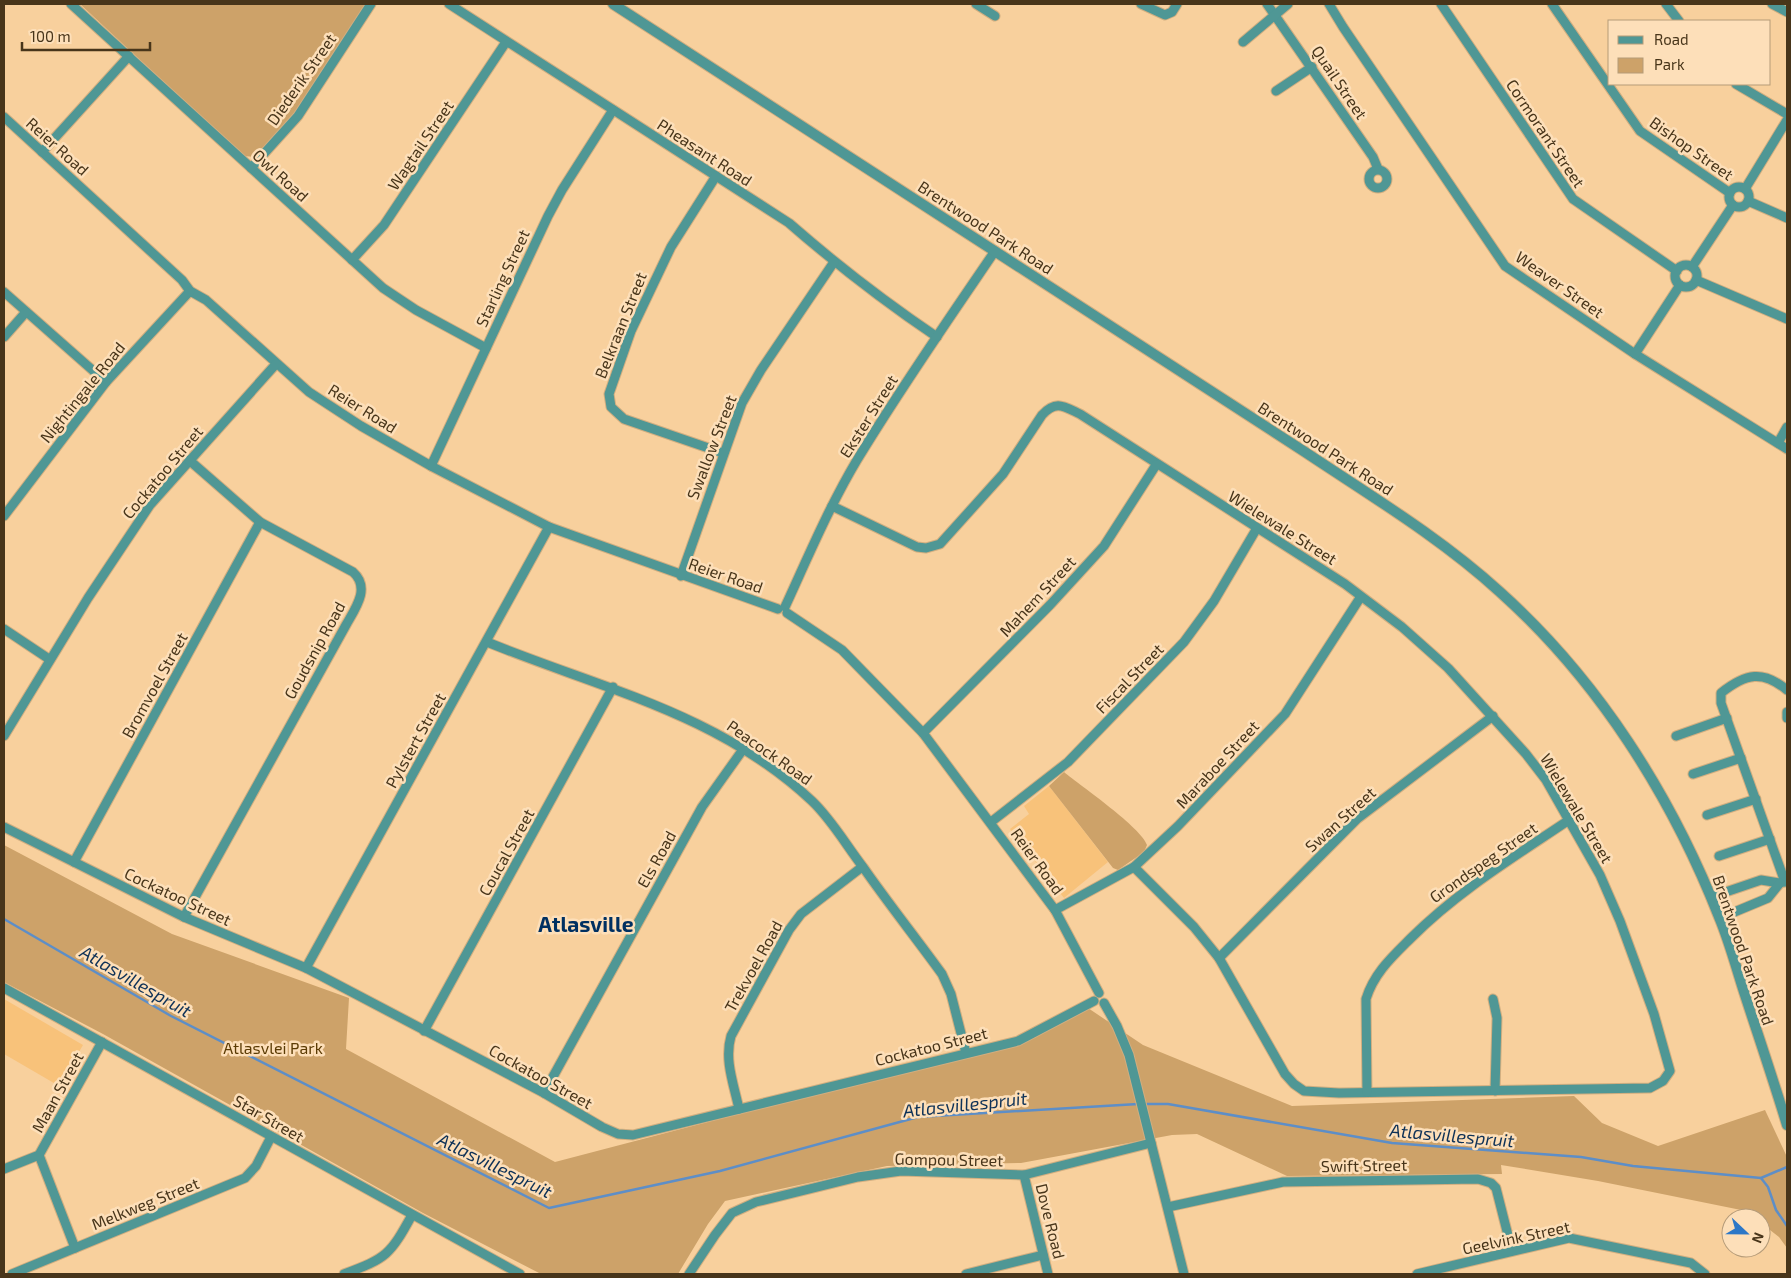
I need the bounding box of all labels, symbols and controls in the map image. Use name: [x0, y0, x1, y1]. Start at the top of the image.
scale bar: [22, 20, 150, 52]
legend: [1608, 20, 1771, 85]
text: 100 m: [30, 27, 71, 45]
street label: Diederik Street: [262, 30, 340, 128]
text: Road: [1654, 30, 1689, 48]
street label: Quail Street: [1308, 41, 1372, 123]
text: Park: [1654, 55, 1685, 73]
street label: Cormorant Street: [1503, 75, 1589, 191]
street label: Wagtail Street: [383, 97, 457, 193]
street label: Bishop Street: [1647, 112, 1737, 184]
street label: Reier Road: [23, 113, 93, 179]
street label: Pheasant Road: [654, 114, 756, 190]
street label: Owl Road: [249, 145, 313, 205]
street label: Brentwood Park Road: [915, 176, 1057, 278]
street label: Starling Street: [471, 226, 533, 330]
street label: Weaver Street: [1512, 247, 1608, 321]
street label: Belkraan Street: [590, 269, 650, 381]
street label: Nightingale Road: [36, 338, 128, 446]
street label: Ekster Street: [835, 371, 901, 461]
street label: Reier Road: [325, 379, 401, 437]
street label: Swallow Street: [682, 392, 740, 502]
street label: Brentwood Park Road: [1255, 397, 1397, 499]
street label: Cockatoo Street: [118, 422, 206, 522]
street label: Wielewale Street: [1225, 486, 1341, 568]
street label: Mahem Street: [995, 552, 1079, 640]
street label: Reier Road: [686, 553, 766, 597]
street label: Goudsnip Road: [279, 598, 349, 702]
street label: Bromvoel Street: [117, 629, 191, 741]
street label: Fiscal Street: [1091, 639, 1167, 717]
street label: Pylstert Street: [381, 689, 449, 791]
street label: Peacock Road: [724, 716, 816, 788]
street label: Maraboe Street: [1172, 716, 1262, 812]
street label: Wielewale Street: [1537, 750, 1617, 866]
street label: Swan Street: [1301, 782, 1379, 856]
street label: Coucal Street: [474, 805, 538, 899]
street label: Grondspeg Street: [1426, 818, 1540, 906]
street label: Reier Road: [1008, 824, 1068, 898]
street label: Els Road: [633, 827, 679, 891]
street label: Cockatoo Street: [122, 863, 234, 929]
street label: Brentwood Park Road: [1709, 873, 1779, 1027]
district label: Atlasville: [538, 911, 634, 936]
street label: Trekvoel Road: [720, 917, 786, 1015]
water label: Atlasvillespruit: [76, 940, 196, 1022]
street label: Cockatoo Street: [873, 1023, 989, 1069]
park label: Atlasvlei Park: [223, 1038, 323, 1057]
street label: Cockatoo Street: [486, 1040, 596, 1112]
street label: Maan Street: [27, 1049, 87, 1135]
water label: Atlasvillespruit: [901, 1087, 1028, 1122]
street label: Star Street: [231, 1090, 307, 1146]
water label: Atlasvillespruit: [1388, 1119, 1515, 1151]
water label: Atlasvillespruit: [433, 1127, 556, 1202]
street label: Gompou Street: [894, 1149, 1004, 1169]
street label: Swift Street: [1321, 1155, 1407, 1175]
street label: Melkweg Street: [88, 1173, 202, 1233]
street label: Dove Road: [1032, 1181, 1070, 1261]
north arrow: [1721, 1208, 1771, 1258]
street label: Geelvink Street: [1461, 1216, 1571, 1258]
text: N: [1749, 1230, 1768, 1246]

